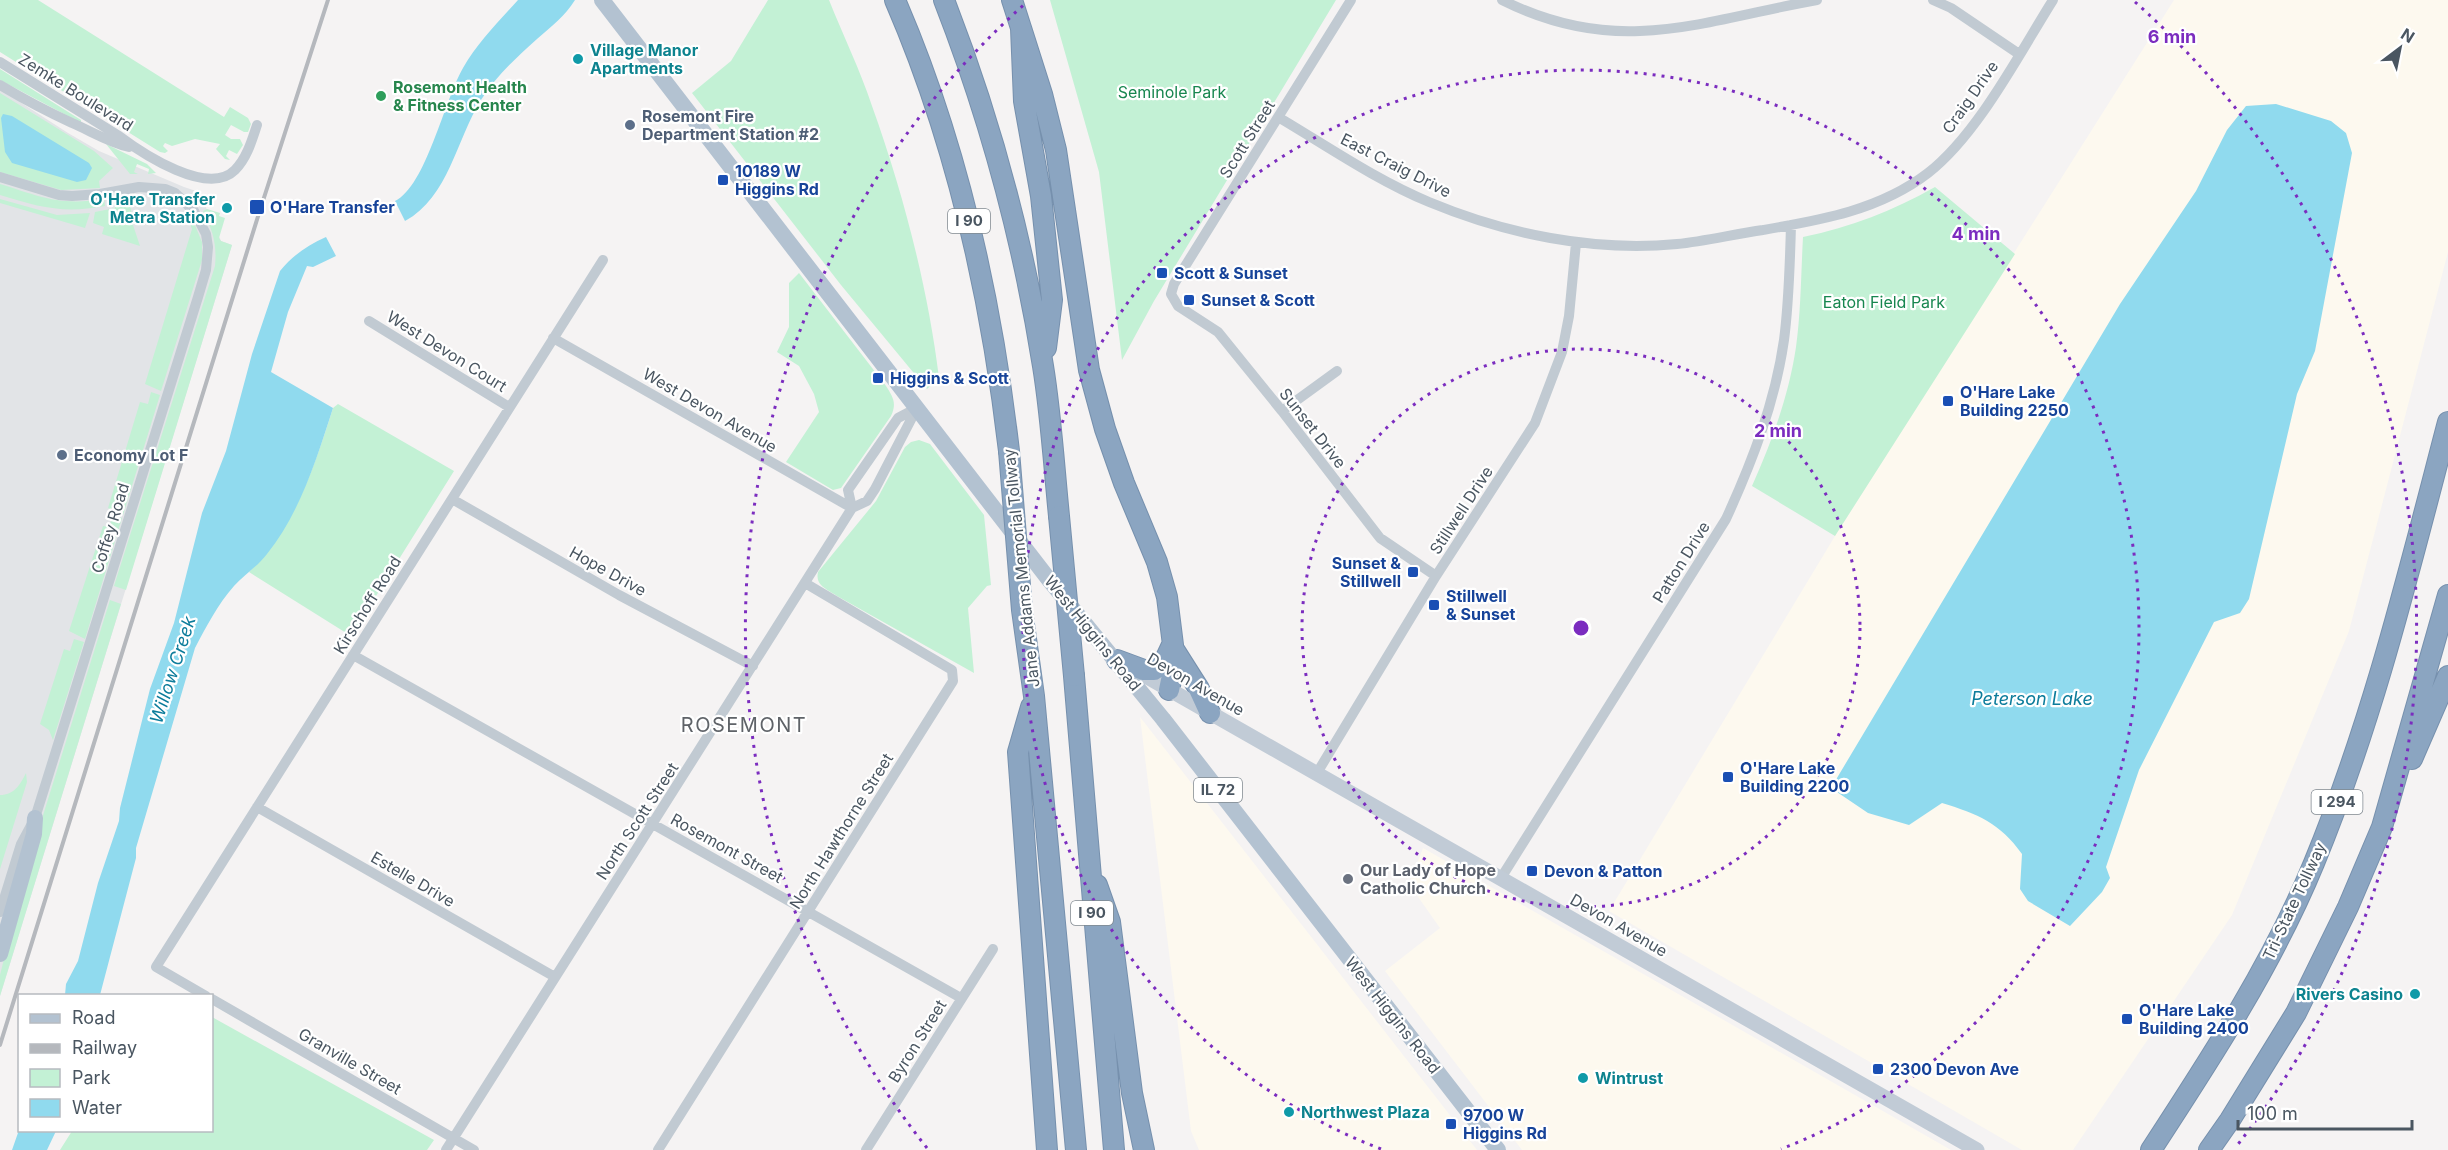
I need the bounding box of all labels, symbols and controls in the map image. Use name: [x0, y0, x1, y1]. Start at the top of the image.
north arrow: [2370, 18, 2430, 78]
text: N: [2397, 24, 2418, 47]
text: 6 min: [2148, 26, 2196, 47]
place label: Village Manor Apartments: [590, 40, 699, 78]
street label: Zemke Boulevard: [15, 49, 137, 135]
marker: Village Manor Apartments: [571, 52, 585, 66]
street label: Craig Drive: [1938, 57, 2002, 137]
place label: Rosemont Health & Fitness Center: [393, 77, 527, 115]
park label: Seminole Park: [1118, 82, 1226, 102]
marker: Rosemont Health & Fitness Center: [374, 89, 388, 103]
street label: Scott Street: [1215, 96, 1279, 182]
place label: Rosemont Fire Department Station #2: [642, 106, 819, 144]
marker: Rosemont Fire Department Station #2: [623, 118, 637, 132]
street label: East Craig Drive: [1337, 129, 1455, 201]
place label: 10189 W Higgins Rd: [735, 161, 819, 199]
marker: 10189 W Higgins Rd: [716, 173, 730, 187]
place label: O'Hare Transfer Metra Station: [90, 189, 215, 227]
place label: O'Hare Transfer: [270, 197, 395, 217]
marker: O'Hare Transfer: [248, 198, 266, 216]
marker: O'Hare Transfer Metra Station: [220, 201, 234, 215]
road number: I 90: [948, 209, 990, 233]
text: 4 min: [1952, 223, 2000, 244]
place label: Scott & Sunset: [1174, 263, 1288, 283]
marker: Scott & Sunset: [1155, 266, 1169, 280]
place label: Sunset & Scott: [1201, 290, 1315, 310]
park label: Eaton Field Park: [1823, 292, 1945, 312]
marker: Sunset & Scott: [1182, 293, 1196, 307]
street label: West Devon Court: [383, 306, 511, 396]
street label: West Devon Avenue: [639, 363, 781, 457]
place label: Higgins & Scott: [890, 368, 1009, 388]
marker: Higgins & Scott: [871, 371, 885, 385]
place label: O'Hare Lake Building 2250: [1960, 382, 2069, 420]
street label: Sunset Drive: [1275, 384, 1351, 472]
marker: O'Hare Lake Building 2250: [1941, 394, 1955, 408]
text: 2 min: [1754, 420, 1802, 441]
place label: Economy Lot F: [74, 445, 188, 465]
marker: Economy Lot F: [55, 448, 69, 462]
street label: Jane Addams Memorial Tollway: [999, 448, 1043, 688]
street label: Stillwell Drive: [1425, 462, 1497, 558]
street label: Coffey Road: [87, 481, 133, 575]
street label: Patton Drive: [1648, 518, 1714, 606]
street label: Hope Drive: [566, 542, 650, 600]
street label: Kirschoff Road: [329, 552, 405, 658]
place label: Sunset & Stillwell: [1332, 553, 1401, 591]
marker: Sunset & Stillwell: [1406, 565, 1420, 579]
street label: West Higgins Road: [1040, 571, 1146, 695]
place label: Stillwell & Sunset: [1446, 586, 1515, 624]
marker: Stillwell & Sunset: [1427, 598, 1441, 612]
water label: Willow Creek: [145, 613, 200, 726]
centre of rings: [1571, 618, 1591, 638]
street label: Devon Avenue: [1144, 648, 1248, 720]
water label: Peterson Lake: [1971, 688, 2093, 709]
district label: ROSEMONT: [681, 713, 807, 737]
street label: North Hawthorne Street: [785, 749, 897, 913]
place label: O'Hare Lake Building 2200: [1740, 758, 1849, 796]
street label: North Scott Street: [592, 759, 682, 883]
marker: O'Hare Lake Building 2200: [1721, 770, 1735, 784]
road number: IL 72: [1194, 778, 1242, 802]
road number: I 294: [2312, 790, 2362, 814]
street label: Rosemont Street: [667, 809, 787, 887]
street label: Tri-State Tollway: [2258, 839, 2330, 963]
street label: Estelle Drive: [367, 847, 459, 911]
place label: Our Lady of Hope Catholic Church: [1360, 860, 1496, 898]
place label: Devon & Patton: [1544, 861, 1662, 881]
marker: Devon & Patton: [1525, 864, 1539, 878]
marker: Our Lady of Hope Catholic Church: [1341, 872, 1355, 886]
street label: Devon Avenue: [1567, 889, 1671, 961]
road number: I 90: [1071, 901, 1113, 925]
street label: West Higgins Road: [1341, 953, 1445, 1077]
place label: Rivers Casino: [2296, 984, 2403, 1004]
marker: Rivers Casino: [2408, 987, 2422, 1001]
legend: [18, 994, 213, 1132]
street label: Byron Street: [884, 996, 950, 1086]
place label: O'Hare Lake Building 2400: [2139, 1000, 2249, 1038]
text: Road: [72, 1007, 115, 1028]
marker: O'Hare Lake Building 2400: [2120, 1012, 2134, 1026]
street label: Granville Street: [295, 1023, 405, 1099]
text: Railway: [72, 1037, 137, 1058]
place label: 2300 Devon Ave: [1890, 1059, 2019, 1079]
marker: 2300 Devon Ave: [1871, 1062, 1885, 1076]
text: Park: [72, 1067, 111, 1088]
place label: Wintrust: [1595, 1068, 1663, 1088]
marker: Wintrust: [1576, 1071, 1590, 1085]
scale bar: [2238, 1093, 2412, 1131]
text: Water: [72, 1097, 122, 1118]
place label: Northwest Plaza: [1301, 1102, 1430, 1122]
text: 100 m: [2247, 1103, 2298, 1124]
marker: Northwest Plaza: [1282, 1105, 1296, 1119]
place label: 9700 W Higgins Rd: [1463, 1105, 1547, 1143]
marker: 9700 W Higgins Rd: [1444, 1117, 1458, 1131]

